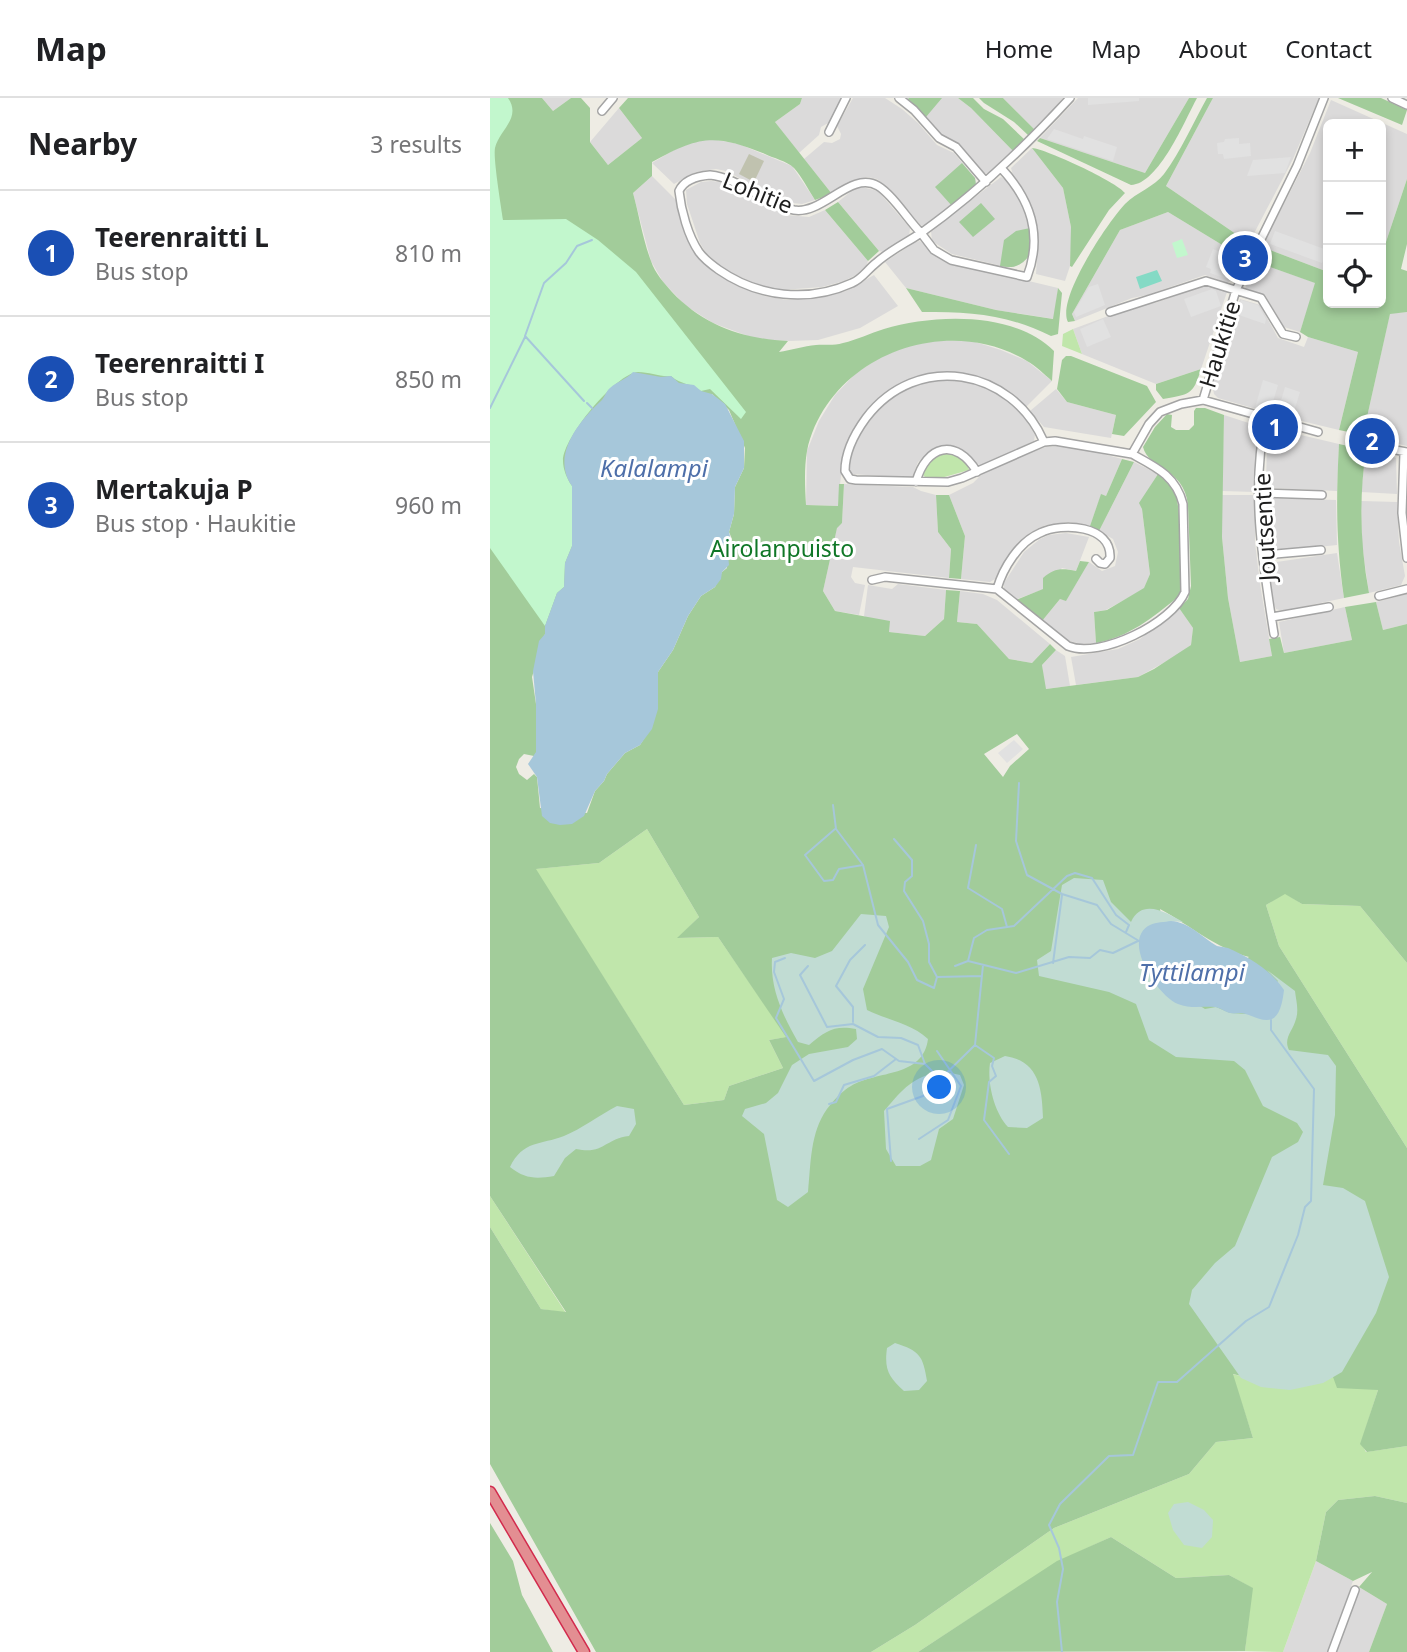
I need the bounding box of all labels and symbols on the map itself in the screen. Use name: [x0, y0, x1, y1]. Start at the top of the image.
street label: Lohitie: [718, 163, 798, 221]
pin: 3: [1222, 232, 1268, 284]
street label: Haukitie: [1191, 296, 1247, 392]
pin: 1: [1252, 401, 1298, 453]
pin: 2: [1349, 415, 1395, 467]
water label: Kalalampi: [600, 451, 709, 484]
street label: Joutsentie: [1245, 472, 1283, 584]
park label: Airolanpuisto: [710, 532, 854, 564]
water label: Tyttilampi: [1139, 955, 1246, 988]
your location: [922, 1070, 956, 1104]

